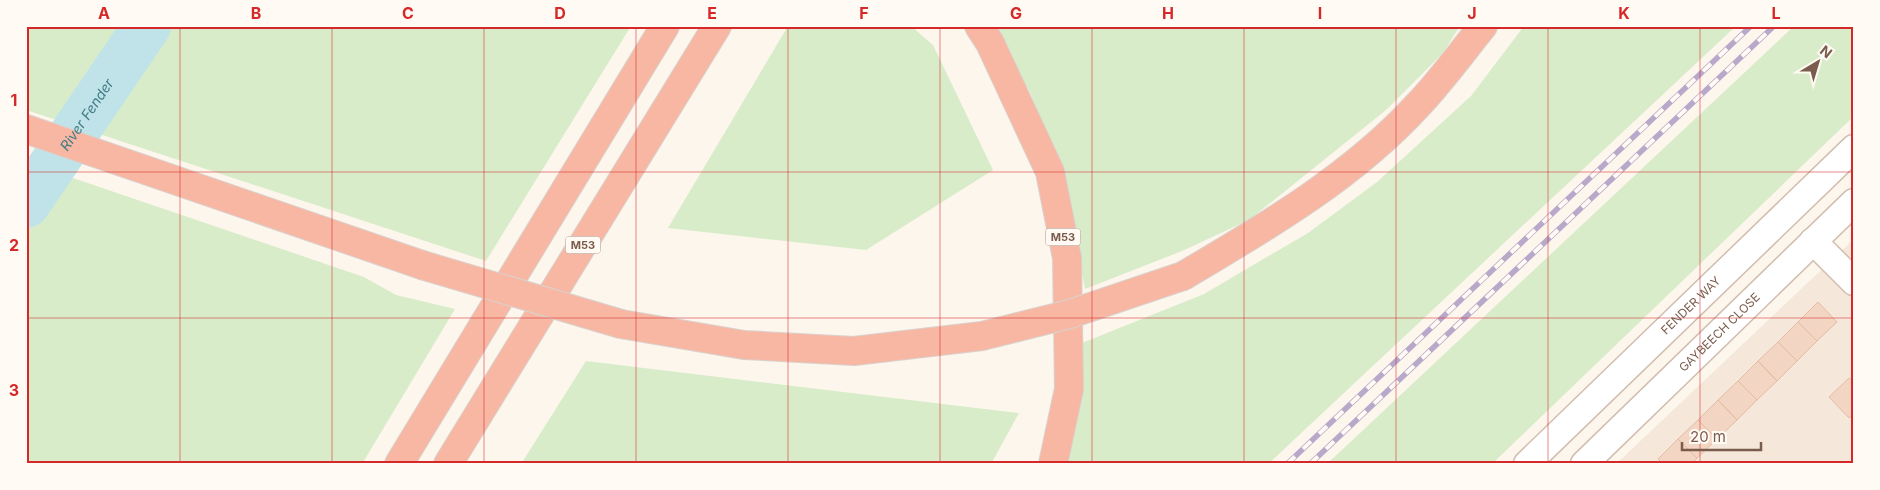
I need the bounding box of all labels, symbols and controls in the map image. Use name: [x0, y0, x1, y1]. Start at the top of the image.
text: A: [98, 3, 110, 23]
text: B: [251, 3, 261, 23]
text: C: [402, 3, 414, 23]
text: D: [554, 3, 566, 23]
text: E: [707, 3, 717, 23]
text: F: [859, 3, 869, 23]
text: G: [1010, 3, 1022, 23]
text: H: [1162, 3, 1174, 23]
text: I: [1318, 3, 1322, 23]
text: J: [1467, 3, 1477, 23]
text: K: [1618, 3, 1630, 23]
text: L: [1771, 3, 1781, 23]
north arrow: [1792, 38, 1842, 88]
text: N: [1817, 41, 1836, 61]
water label: River Fender: [56, 75, 117, 154]
text: 1: [11, 90, 17, 110]
road number: M53: [1046, 228, 1080, 246]
text: 2: [9, 235, 19, 255]
road number: M53: [566, 236, 600, 254]
street label: FENDER WAY: [1658, 273, 1724, 337]
street label: GAYBEECH CLOSE: [1676, 289, 1763, 375]
text: 3: [9, 380, 19, 400]
scale bar: [1682, 420, 1761, 452]
text: 20 m: [1690, 427, 1726, 446]

